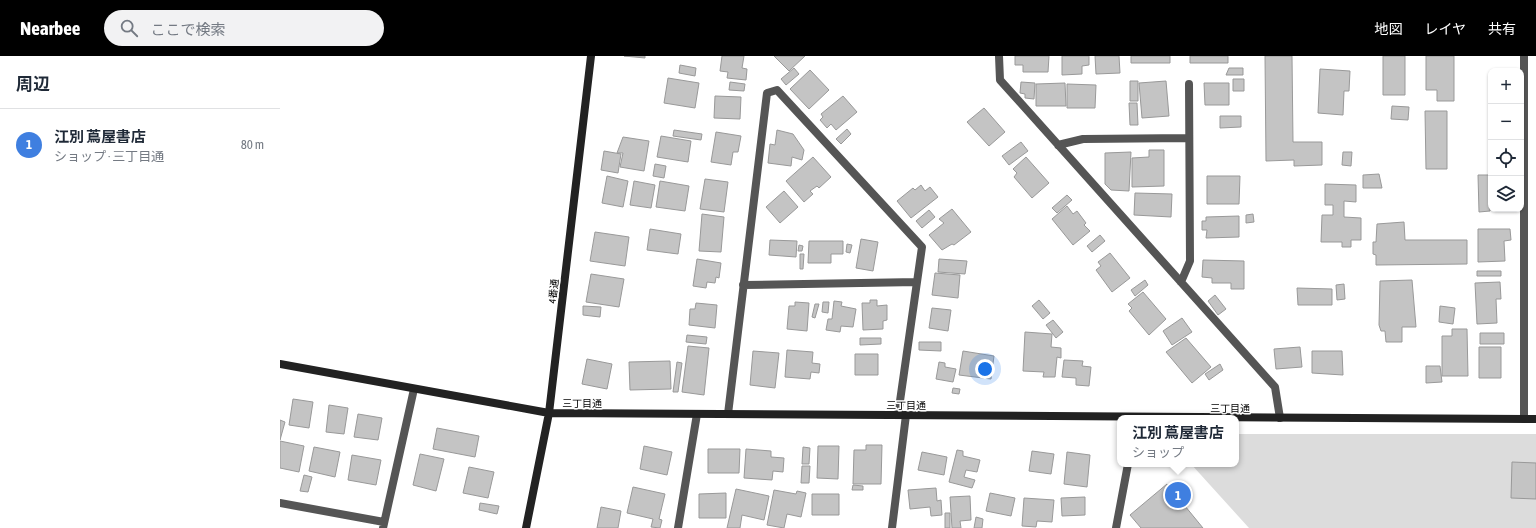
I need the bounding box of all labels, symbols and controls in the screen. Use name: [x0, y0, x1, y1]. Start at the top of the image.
search box: [104, 10, 384, 46]
text: Nearbee: [20, 17, 80, 39]
icon: search: [118, 17, 140, 39]
text: ここで検索: [150, 21, 225, 38]
text: 地図: [1374, 21, 1402, 37]
text: レイヤ: [1424, 21, 1466, 37]
text: 共有: [1488, 21, 1516, 37]
map controls: [1488, 68, 1524, 212]
button: +: [1488, 68, 1524, 104]
text: 周辺: [16, 74, 50, 94]
button: −: [1488, 104, 1524, 140]
text: 江別 蔦屋書店: [54, 128, 146, 145]
text: 1: [26, 137, 32, 152]
text: 80 m: [241, 137, 264, 152]
button: locate: [1488, 140, 1524, 176]
text: ショップ · 三丁目通: [54, 149, 164, 164]
button: layers: [1488, 176, 1524, 212]
street label: 4番通: [547, 278, 560, 304]
your location: [975, 359, 995, 379]
street label: 三丁目通: [562, 398, 602, 409]
street label: 三丁目通: [886, 400, 926, 411]
street label: 三丁目通: [1210, 403, 1250, 414]
popup: [1117, 415, 1239, 467]
text: 江別 蔦屋書店: [1132, 424, 1224, 441]
text: ショップ: [1132, 445, 1184, 460]
pin: 1: [1165, 480, 1191, 510]

